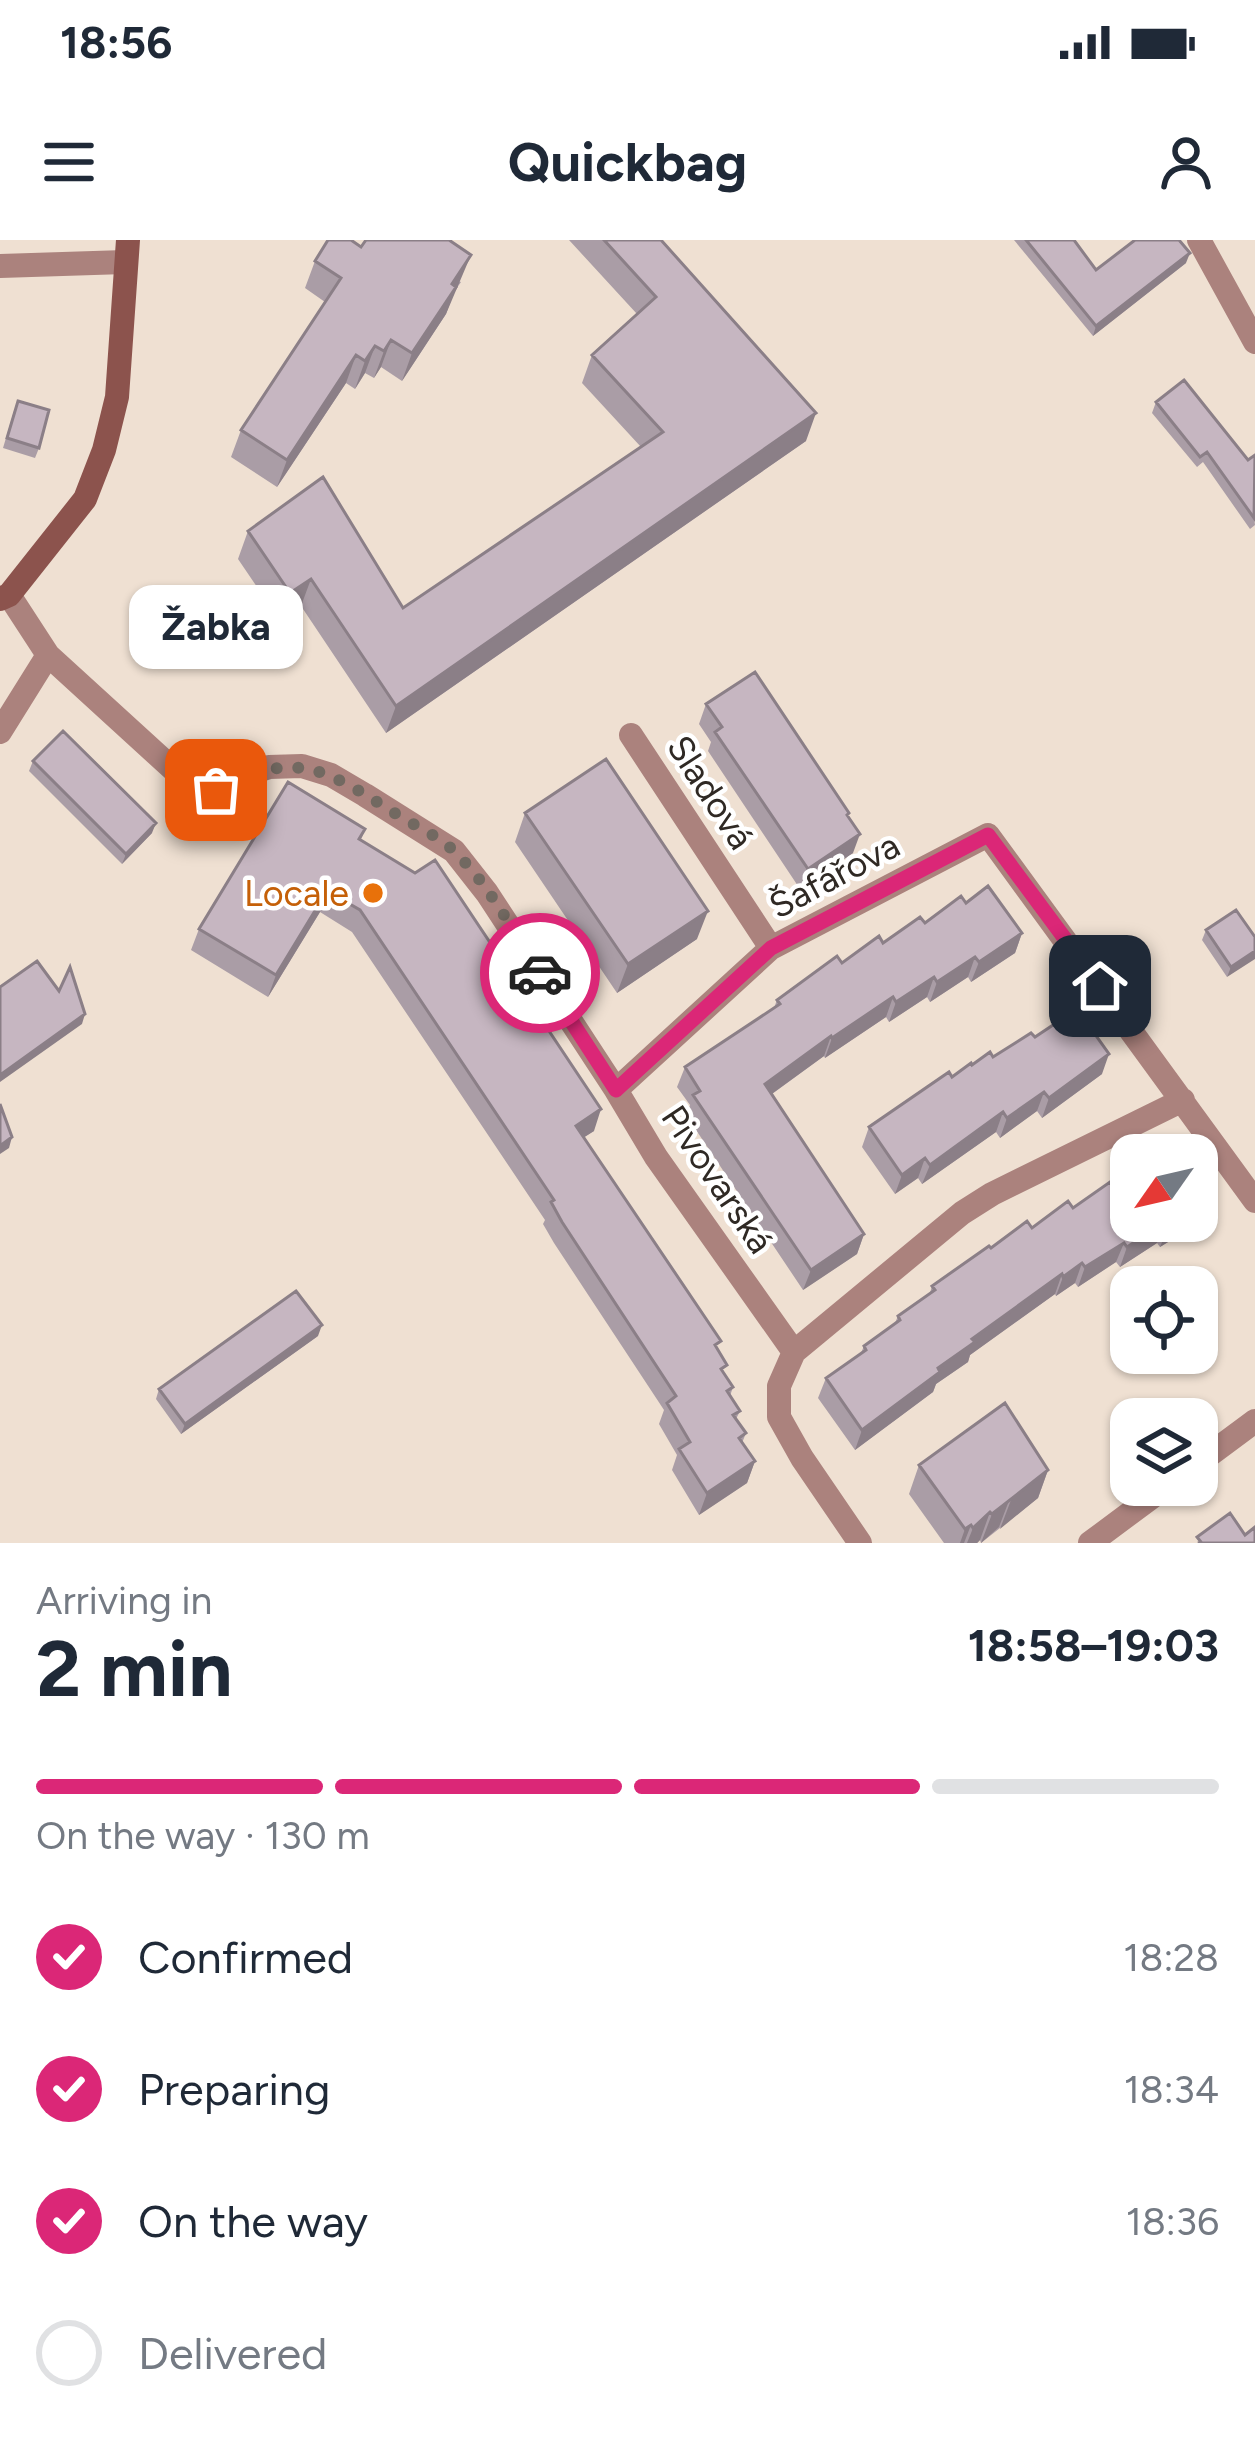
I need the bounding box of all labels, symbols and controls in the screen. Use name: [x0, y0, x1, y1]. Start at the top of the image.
text: 18:56: [60, 15, 172, 69]
icon: menu: [36, 129, 102, 195]
icon: person: [1153, 129, 1219, 195]
text: Quickbag: [508, 130, 747, 195]
callout: Žabka: [129, 586, 303, 670]
text: Žabka: [161, 603, 271, 650]
street label: Sladová: [658, 728, 763, 857]
pin: [165, 739, 267, 841]
icon: bag: [183, 757, 249, 823]
street label: Šafářova: [762, 823, 907, 928]
place label: Locale: [244, 872, 349, 915]
marker: Locale: [360, 880, 386, 906]
courier: [480, 913, 600, 1033]
pin: [1049, 935, 1151, 1037]
icon: car: [507, 940, 573, 1006]
icon: home: [1067, 953, 1133, 1019]
street label: Pivovarská: [653, 1097, 783, 1261]
north arrow: [1110, 1134, 1218, 1242]
map controls: [1110, 1134, 1218, 1506]
button: locate: [1110, 1266, 1218, 1374]
button: layers: [1110, 1398, 1218, 1506]
text: Arriving in: [36, 1577, 212, 1624]
text: 18:58–19:03: [968, 1618, 1219, 1672]
text: 2 min: [36, 1622, 232, 1716]
text: On the way · 130 m: [36, 1812, 370, 1859]
icon: check: [36, 1924, 102, 1990]
text: Confirmed: [138, 1930, 353, 1984]
text: 18:28: [1123, 1934, 1219, 1981]
icon: check: [36, 2056, 102, 2122]
text: Preparing: [138, 2062, 330, 2116]
text: 18:34: [1124, 2066, 1219, 2113]
icon: check: [36, 2188, 102, 2254]
text: On the way: [138, 2194, 368, 2248]
text: 18:36: [1126, 2198, 1219, 2245]
text: Delivered: [138, 2326, 327, 2380]

